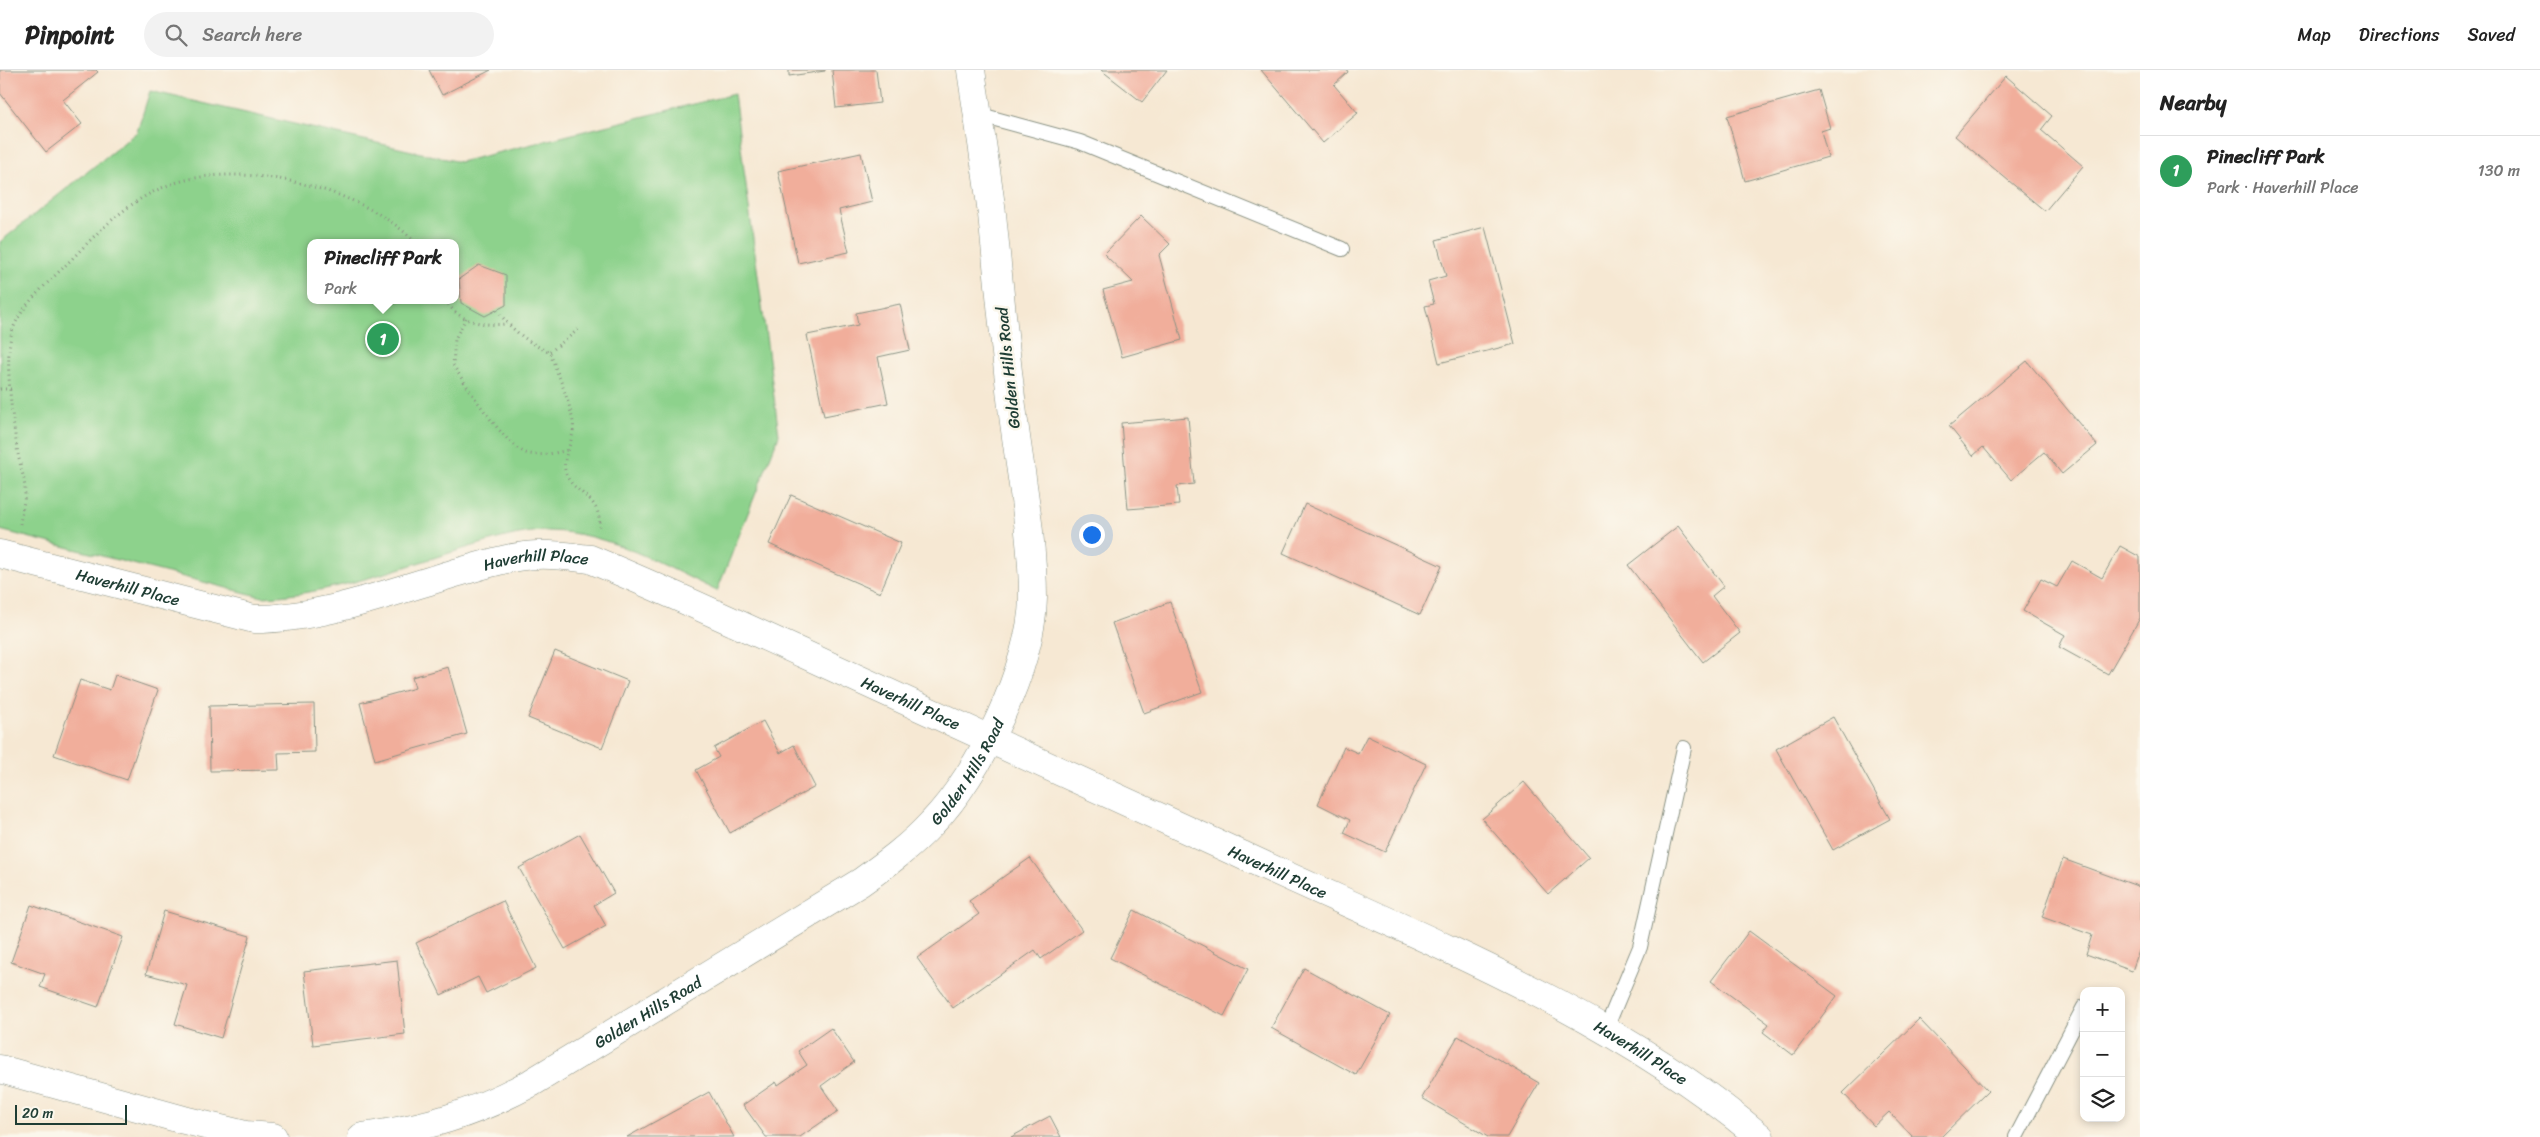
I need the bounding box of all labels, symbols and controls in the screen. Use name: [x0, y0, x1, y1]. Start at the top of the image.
search box: [144, 12, 494, 57]
text: Pinpoint: [25, 14, 114, 56]
text: Search here: [202, 18, 302, 51]
text: Map: [2298, 19, 2331, 51]
text: Directions: [2359, 19, 2440, 51]
text: Saved: [2468, 19, 2515, 51]
icon: search: [162, 21, 190, 49]
text: Nearby: [2160, 84, 2226, 122]
text: Pinecliff Park: [2207, 140, 2325, 173]
text: 1: [2173, 156, 2179, 185]
text: 130 m: [2478, 156, 2520, 185]
text: Park · Haverhill Place: [2207, 173, 2359, 202]
popup: [307, 239, 459, 304]
text: Pinecliff Park: [324, 241, 442, 274]
text: Park: [324, 274, 357, 303]
street label: Golden Hills Road: [987, 304, 1029, 430]
pin: 1: [367, 320, 399, 358]
your location: [1079, 522, 1105, 548]
street label: Haverhill Place: [480, 540, 590, 579]
street label: Haverhill Place: [73, 560, 183, 614]
street label: Haverhill Place: [856, 667, 965, 738]
street label: Golden Hills Road: [922, 712, 1013, 832]
street label: Haverhill Place: [1223, 836, 1332, 907]
street label: Golden Hills Road: [588, 967, 709, 1056]
map controls: [2080, 987, 2125, 1122]
button: +: [2080, 987, 2125, 1032]
street label: Haverhill Place: [1588, 1012, 1694, 1093]
button: −: [2080, 1032, 2125, 1077]
button: layers: [2080, 1077, 2125, 1122]
text: 20 m: [22, 1101, 53, 1126]
scale bar: [15, 1102, 128, 1125]

